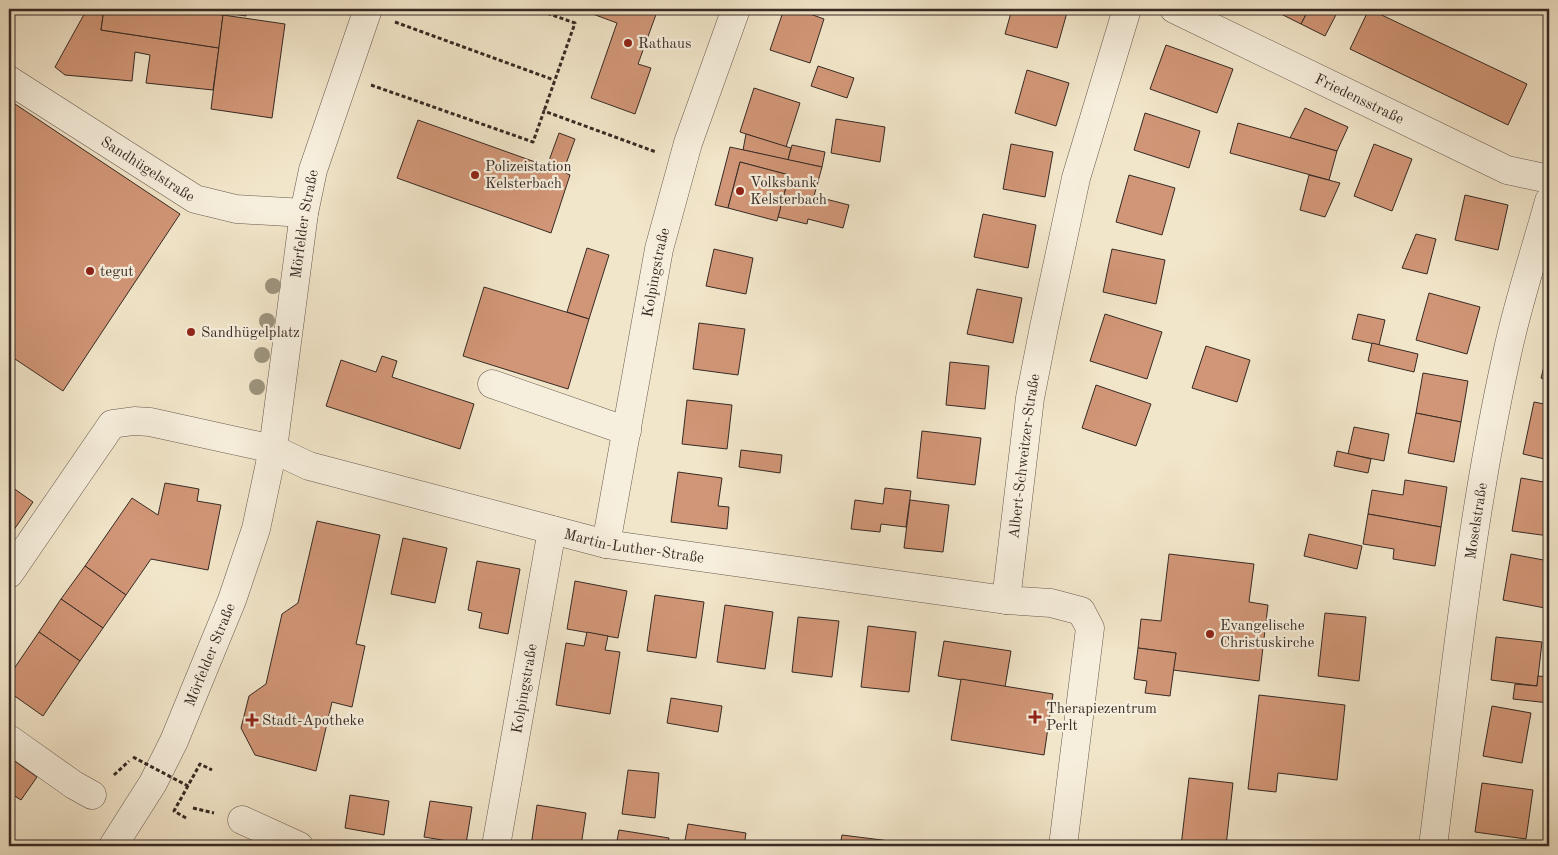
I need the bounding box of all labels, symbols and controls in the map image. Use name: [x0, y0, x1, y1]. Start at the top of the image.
marker: Rathaus: [622, 37, 634, 49]
place label: Rathaus: [638, 37, 692, 52]
street label: Friedensstraße: [1312, 72, 1406, 128]
street label: Sandhügelstraße: [98, 135, 197, 206]
place label: Polizeistation Kelsterbach: [485, 160, 572, 192]
street label: Mörfelder Straße: [289, 168, 322, 280]
marker: Polizeistation Kelsterbach: [469, 169, 481, 181]
place label: Volksbank Kelsterbach: [750, 176, 827, 208]
marker: Volksbank Kelsterbach: [734, 185, 746, 197]
street label: Kolpingstraße: [641, 226, 673, 319]
marker: tegut: [84, 265, 96, 277]
place label: tegut: [100, 265, 134, 280]
marker: Sandhügelplatz: [185, 326, 197, 338]
place label: Sandhügelplatz: [201, 326, 300, 341]
street label: Albert-Schweitzer-Straße: [1007, 372, 1044, 540]
street label: Moselstraße: [1464, 481, 1491, 561]
street label: Martin-Luther-Straße: [562, 527, 705, 567]
street label: Mörfelder Straße: [183, 601, 239, 709]
place label: Evangelische Christuskirche: [1220, 619, 1314, 651]
marker: Evangelische Christuskirche: [1204, 628, 1216, 640]
street label: Kolpingstraße: [510, 642, 541, 735]
place label: Therapiezentrum Perlt: [1046, 702, 1157, 734]
marker: Therapiezentrum Perlt: [1028, 710, 1042, 724]
marker: Stadt-Apotheke: [246, 714, 258, 726]
place label: Stadt-Apotheke: [262, 714, 364, 729]

